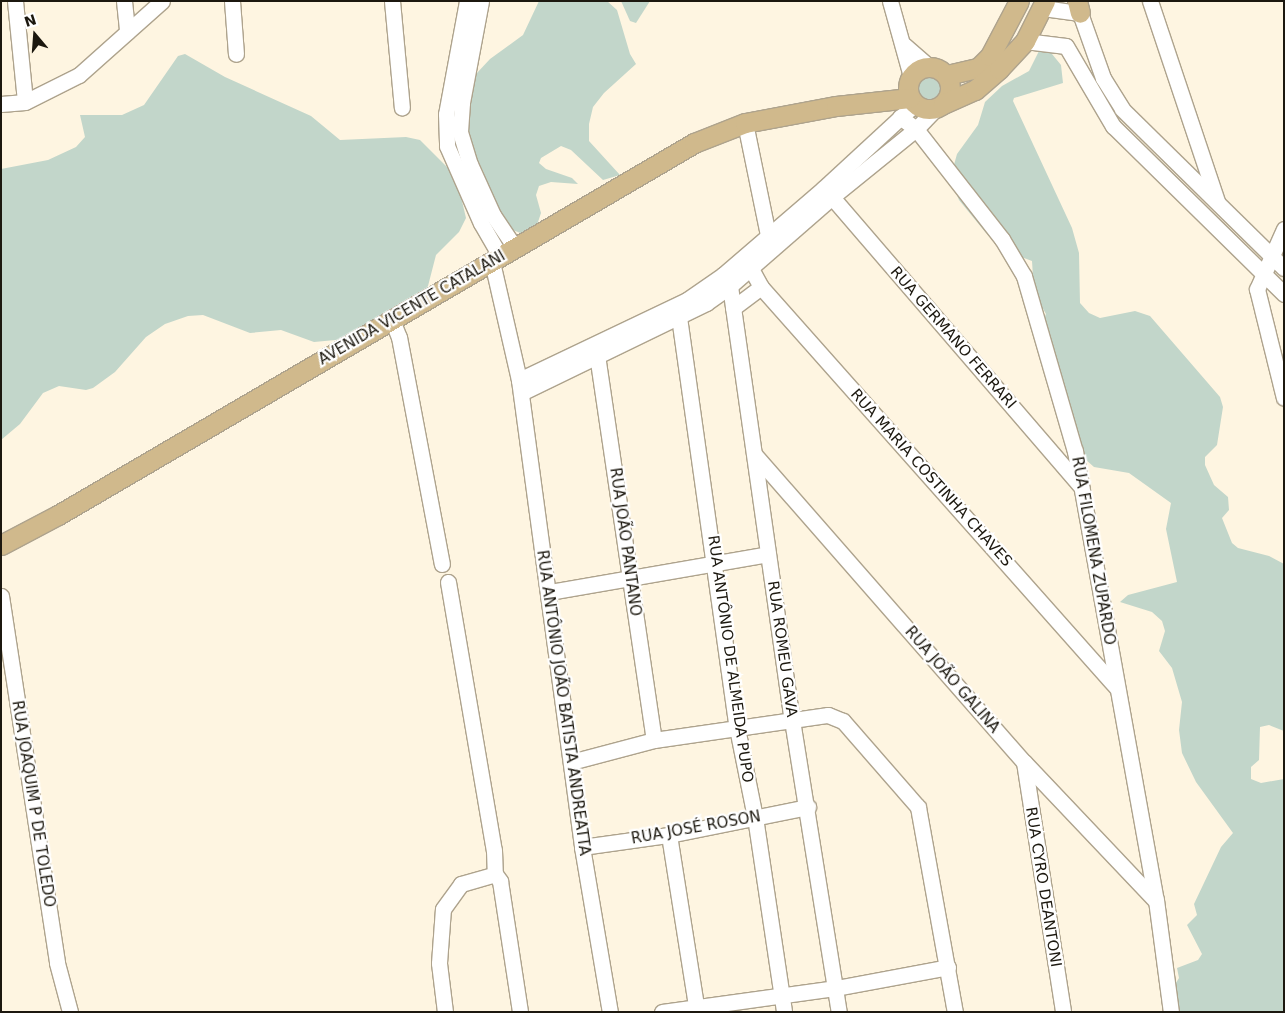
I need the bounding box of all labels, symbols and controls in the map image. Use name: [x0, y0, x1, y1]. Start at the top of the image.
north arrow: [10, 10, 60, 60]
text: N: [22, 11, 38, 30]
street label: AVENIDA VICENTE CATALANI: [315, 247, 509, 369]
street label: RUA GERMANO FERRARI: [886, 263, 1020, 413]
street label: RUA MARIA COSTINHA CHAVES: [846, 385, 1016, 571]
street label: RUA FILOMENA ZUPARDO: [1068, 455, 1118, 647]
street label: RUA JOÃO PANTANO: [606, 467, 644, 617]
street label: RUA ANTÔNIO DE ALMEIDA PUPO: [704, 534, 756, 784]
street label: RUA ANTÔNIO JOÃO BATISTA ANDREATTA: [533, 549, 593, 857]
street label: RUA ROMEU GAVA: [764, 580, 800, 718]
street label: RUA JOÃO GALINA: [901, 623, 1003, 737]
street label: RUA JOAQUIM P DE TOLEDO: [8, 699, 58, 909]
street label: RUA CYRO DEANTONI: [1021, 806, 1065, 968]
street label: RUA JOSÉ ROSON: [630, 808, 762, 848]

